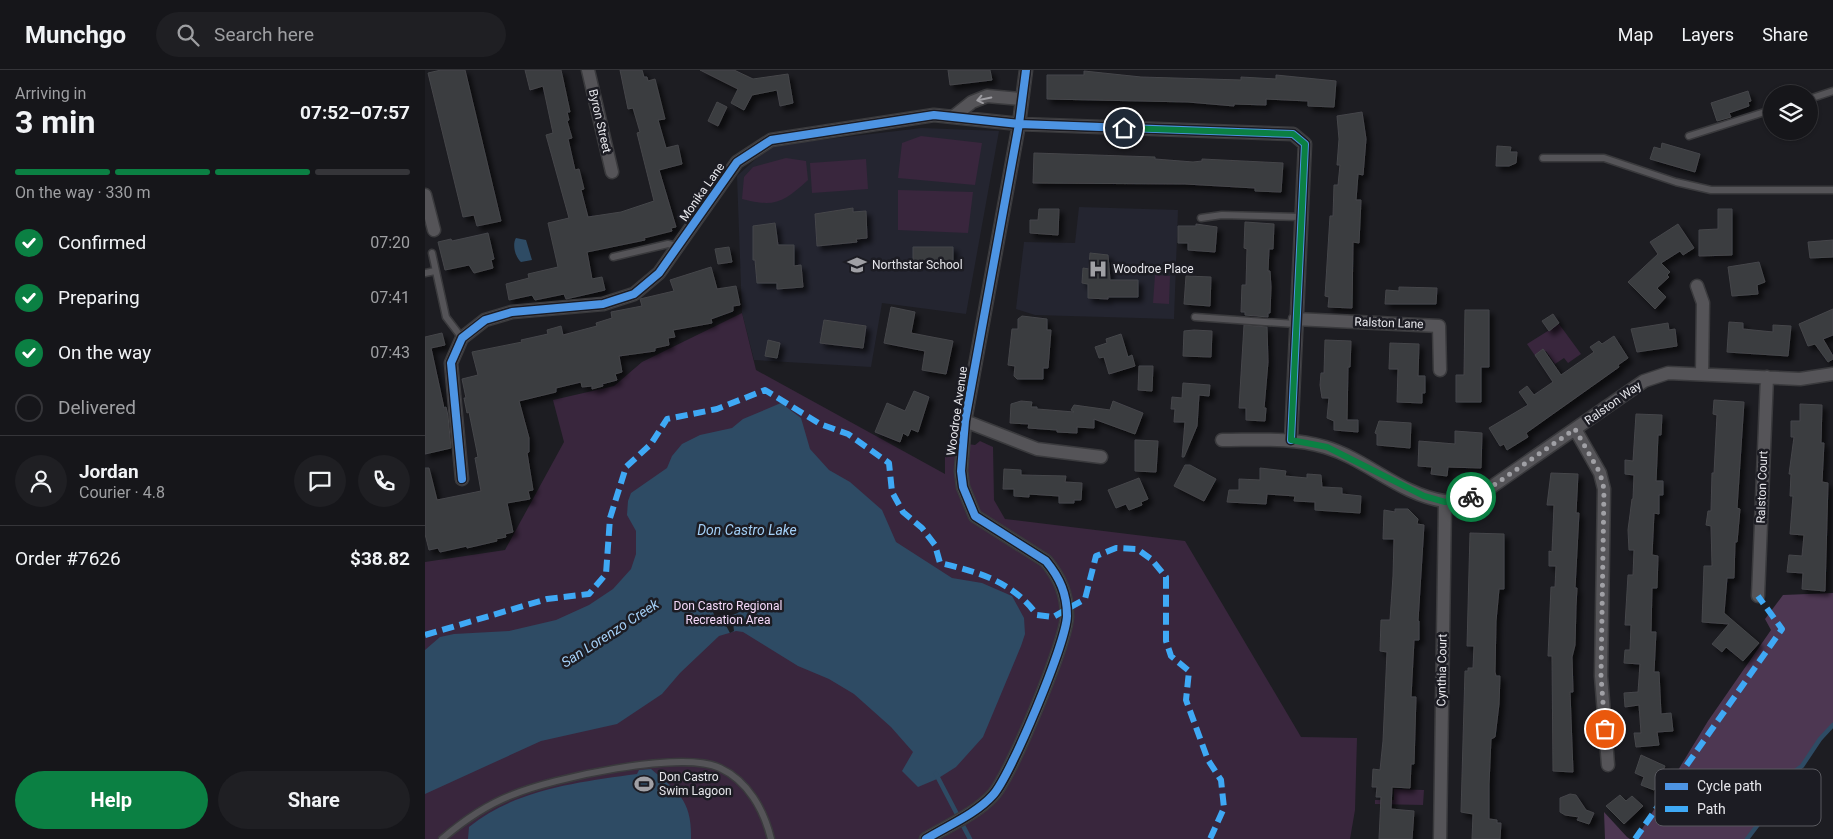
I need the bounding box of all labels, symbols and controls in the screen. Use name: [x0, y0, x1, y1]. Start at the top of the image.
search box: [156, 12, 506, 57]
text: Munchgo: [25, 21, 126, 49]
icon: search: [174, 21, 202, 49]
text: Search here: [214, 23, 314, 46]
text: Map: [1618, 24, 1653, 45]
text: Layers: [1681, 24, 1734, 45]
text: Share: [1762, 24, 1808, 45]
text: Arriving in: [15, 84, 86, 103]
map controls: [1763, 85, 1818, 140]
button: layers: [1763, 85, 1818, 140]
street label: Byron Street: [586, 88, 614, 154]
one-way arrow: [977, 94, 993, 104]
text: 07:52–07:57: [300, 101, 410, 124]
text: 3 min: [15, 103, 95, 141]
pin: [1103, 107, 1145, 149]
icon: home: [1110, 114, 1138, 142]
street label: Monika Lane: [677, 160, 727, 224]
text: On the way · 330 m: [15, 183, 151, 202]
icon: check: [15, 229, 43, 257]
text: Confirmed: [58, 231, 146, 254]
text: 07:20: [370, 233, 410, 252]
school or university icon: Northstar School: [846, 254, 868, 276]
place label: Northstar School: [872, 258, 963, 272]
hospital icon: Woodroe Place: [1087, 258, 1109, 280]
place label: Woodroe Place: [1113, 262, 1194, 276]
icon: check: [15, 284, 43, 312]
text: Preparing: [58, 286, 140, 309]
text: 07:41: [370, 288, 410, 307]
street label: Ralston Lane: [1354, 315, 1424, 331]
icon: check: [15, 339, 43, 367]
text: On the way: [58, 341, 151, 364]
text: 07:43: [370, 343, 410, 362]
street label: Woodroe Avenue: [944, 365, 970, 457]
street label: Ralston Way: [1582, 378, 1644, 428]
text: Delivered: [58, 396, 136, 419]
street label: Ralston Court: [1754, 450, 1770, 524]
button: person: [15, 455, 67, 507]
button: chat: [294, 455, 346, 507]
button: phone: [358, 455, 410, 507]
text: Jordan: [79, 460, 139, 483]
courier: [1446, 472, 1496, 522]
text: Courier · 4.8: [79, 483, 165, 502]
icon: bike: [1457, 483, 1485, 511]
water label: Don Castro Lake: [697, 522, 797, 538]
text: Order #7626: [15, 547, 121, 570]
text: $38.82: [350, 547, 410, 570]
water label: San Lorenzo Creek: [558, 595, 663, 670]
park label: Don Castro Regional Recreation Area: [674, 599, 782, 627]
street label: Cynthia Court: [1434, 634, 1450, 706]
pin: [1584, 708, 1626, 750]
icon: bag: [1591, 715, 1619, 743]
legend: [1655, 769, 1821, 826]
place label: Don Castro Swim Lagoon: [659, 770, 732, 798]
button: Help: [15, 771, 208, 829]
button: Share: [218, 771, 410, 829]
sports icon: Don Castro Swim Lagoon: [633, 773, 655, 795]
text: Cycle path: [1697, 778, 1762, 794]
text: Path: [1697, 801, 1726, 817]

